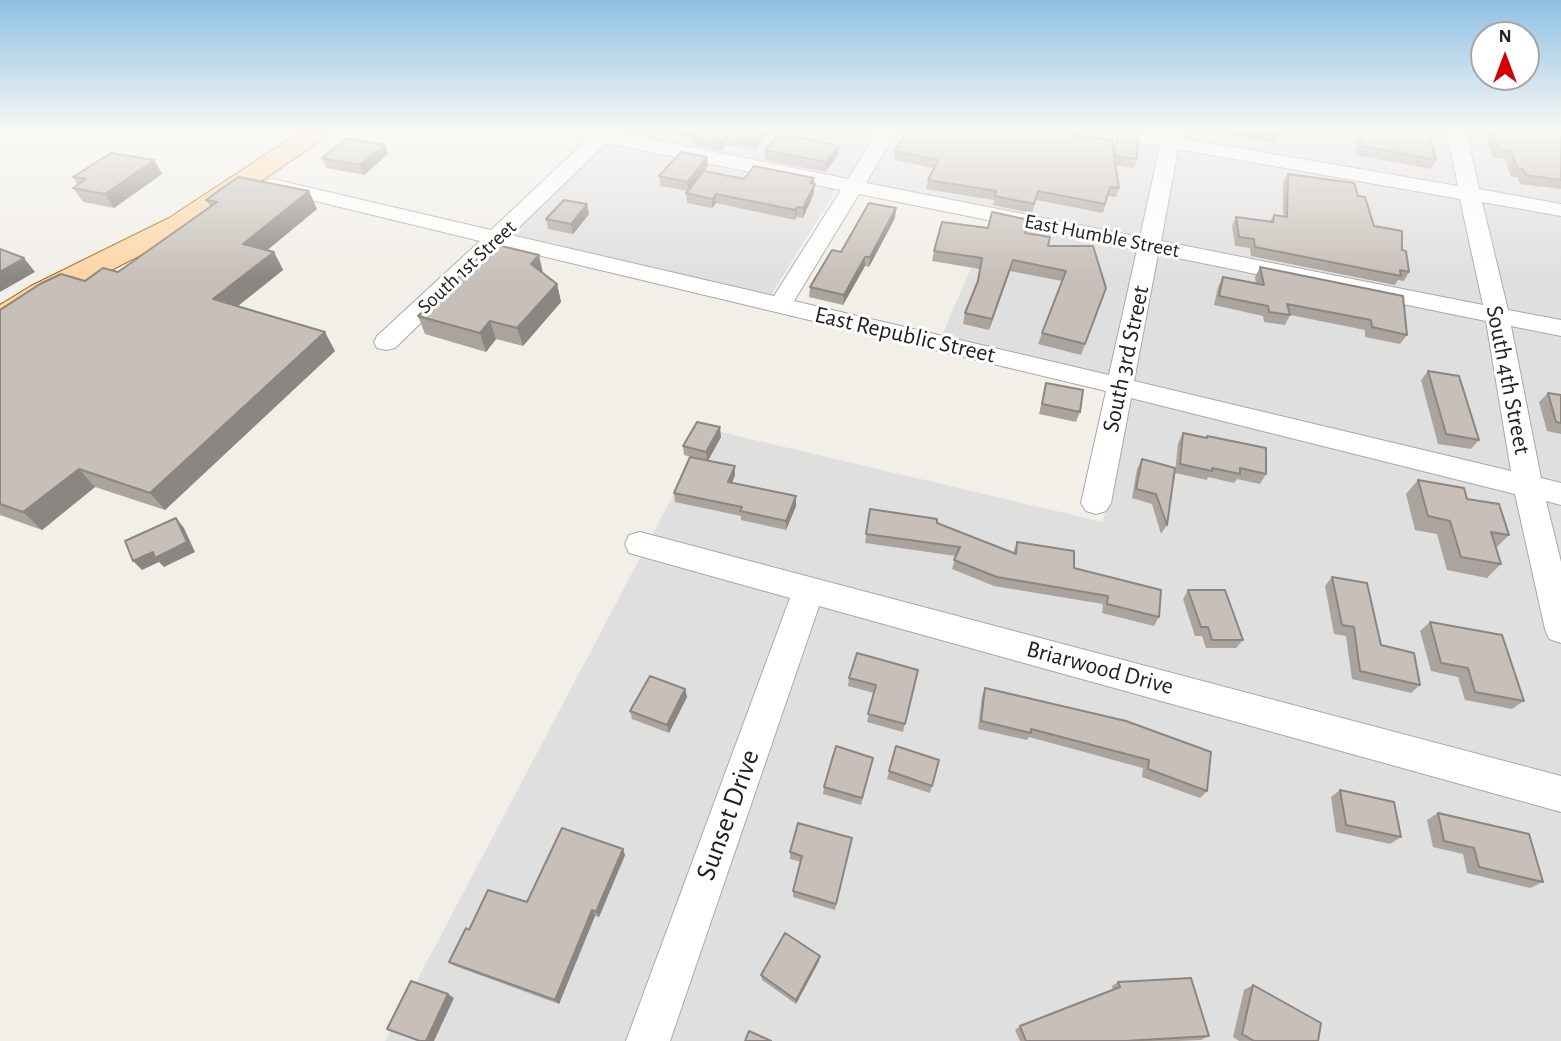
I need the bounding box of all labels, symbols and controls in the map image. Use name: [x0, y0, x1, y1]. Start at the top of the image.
north arrow: [1470, 21, 1540, 91]
text: N: [1498, 27, 1512, 46]
street label: East Humble Street: [1022, 209, 1182, 263]
street label: South 1st Street: [412, 215, 522, 319]
street label: South 3rd Street: [1096, 283, 1156, 435]
street label: East Republic Street: [812, 300, 998, 370]
street label: South 4th Street: [1479, 303, 1537, 457]
street label: Briarwood Drive: [1023, 635, 1177, 701]
street label: Sunset Drive: [689, 745, 767, 885]

